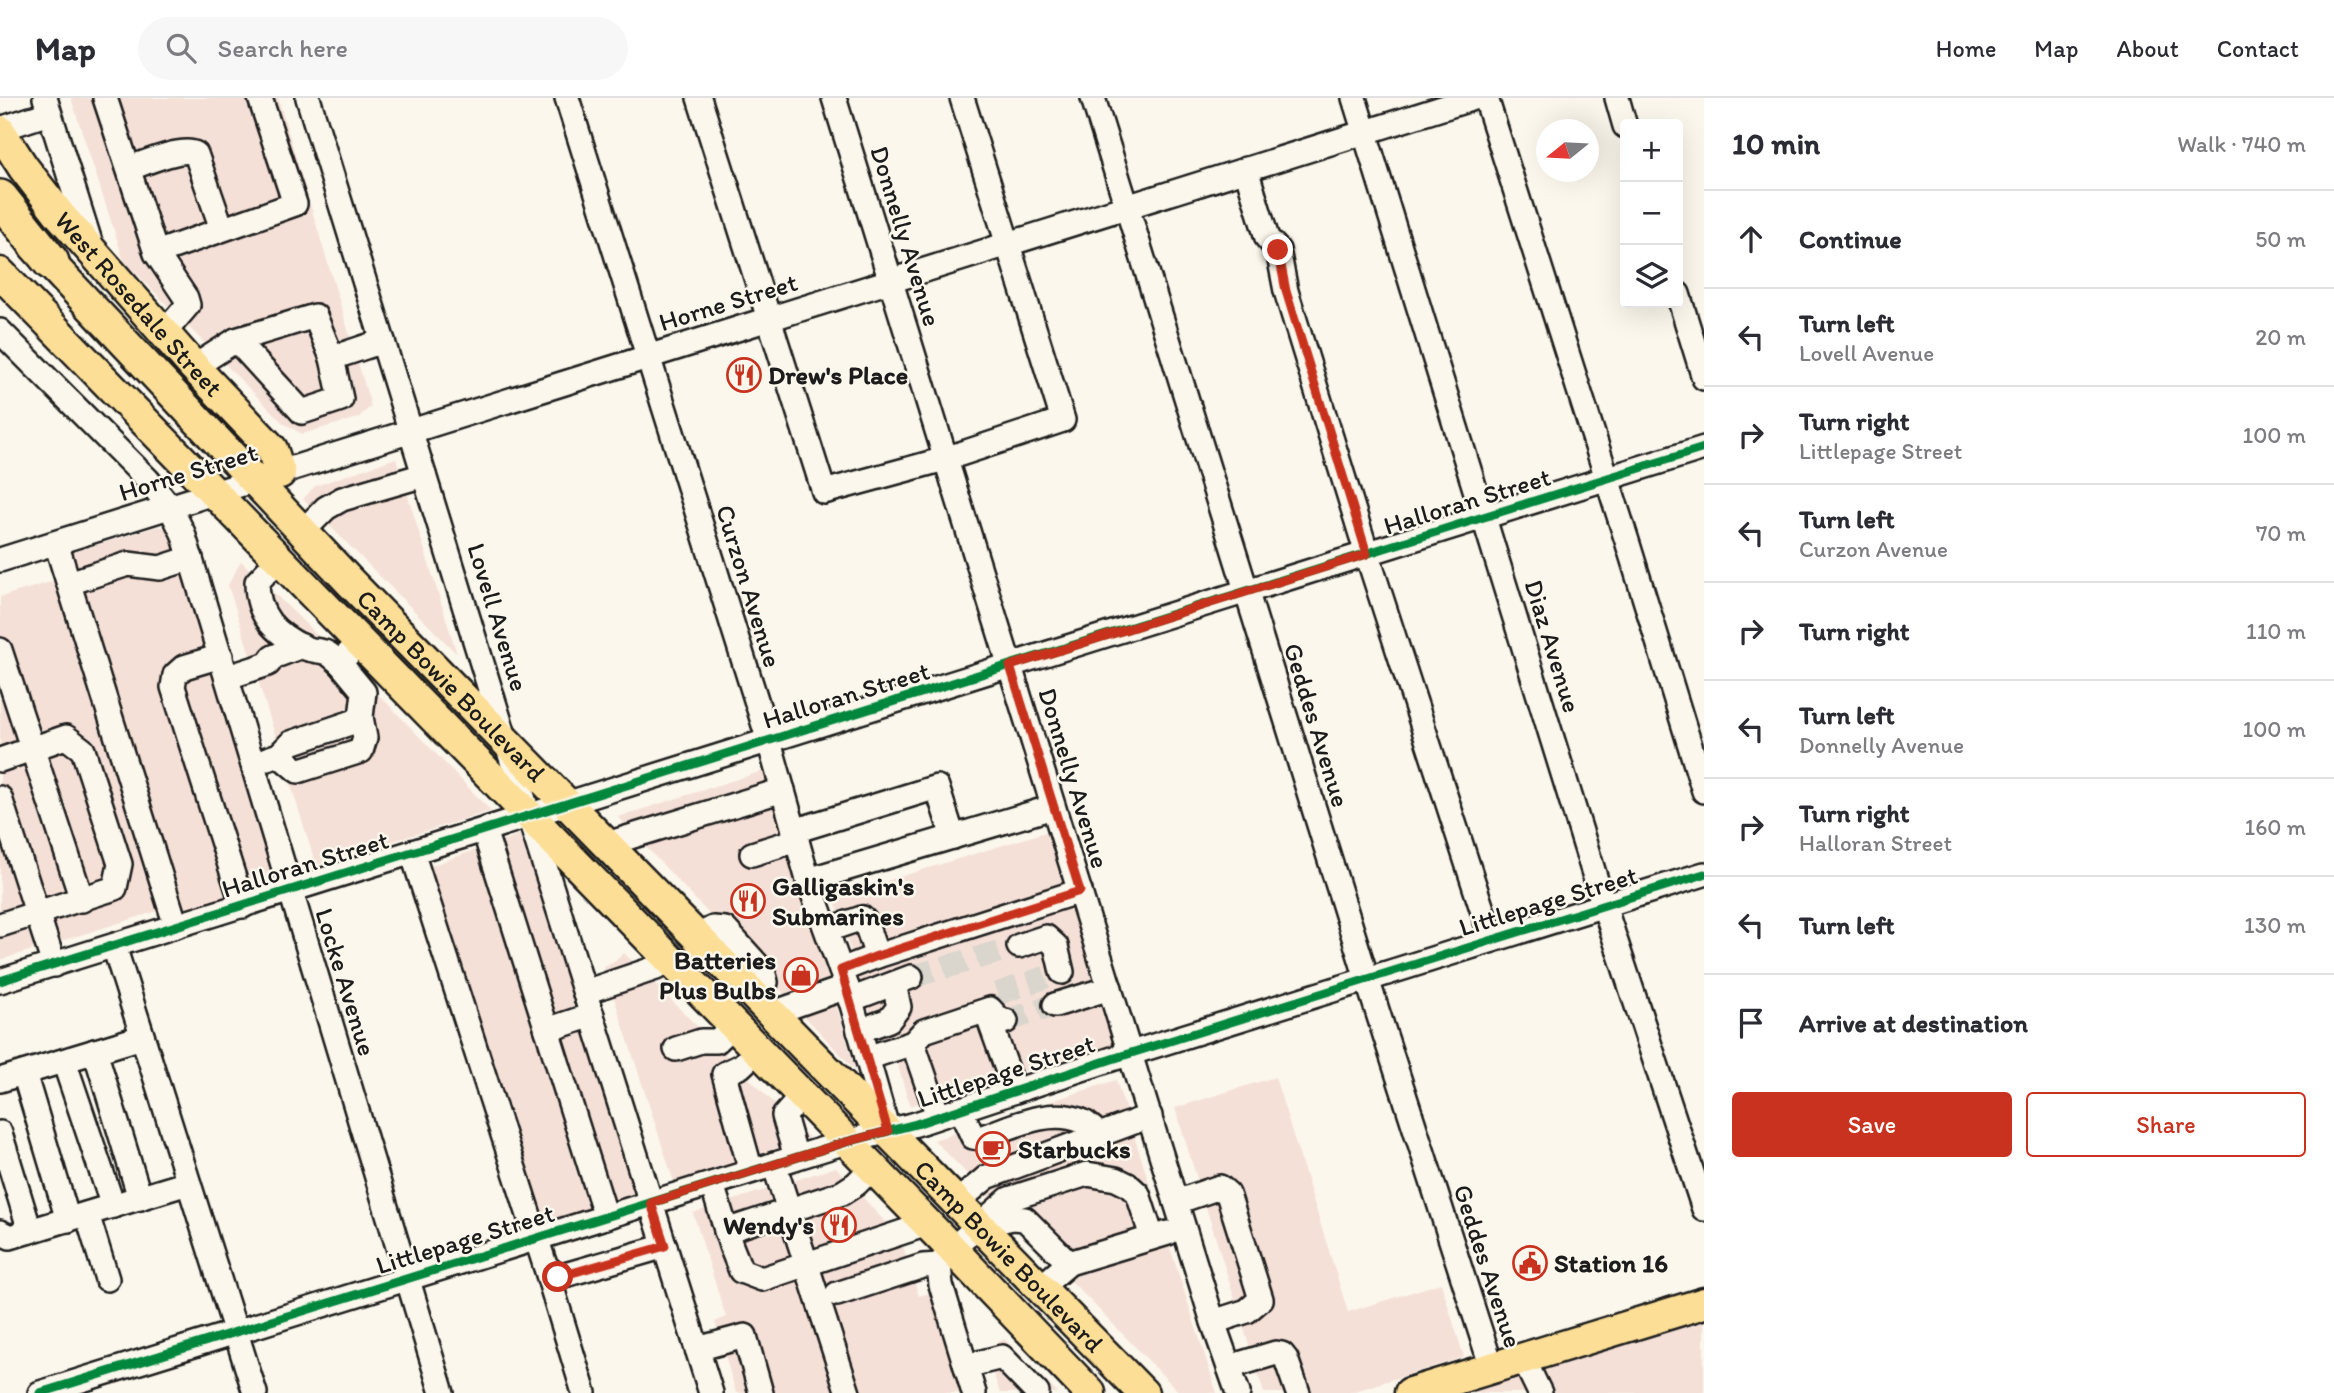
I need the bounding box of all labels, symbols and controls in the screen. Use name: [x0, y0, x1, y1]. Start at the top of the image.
search box: [138, 17, 628, 80]
text: Map: [35, 29, 96, 68]
icon: search: [162, 29, 200, 67]
text: Search here: [218, 32, 348, 64]
text: Home: [1936, 34, 1996, 63]
text: Map: [2034, 34, 2078, 63]
text: About: [2116, 34, 2179, 63]
text: Contact: [2217, 34, 2299, 63]
north arrow: [1536, 119, 1599, 182]
map controls: [1620, 119, 1683, 308]
button: +: [1620, 119, 1683, 182]
text: 10 min: [1732, 125, 1820, 162]
text: Walk · 740 m: [2177, 130, 2306, 158]
street label: Donnelly Avenue: [863, 142, 949, 330]
button: −: [1620, 182, 1683, 245]
street label: West Rosedale Street: [48, 204, 230, 403]
icon: ahead: [1732, 220, 1770, 258]
text: Continue: [1799, 223, 1902, 255]
text: 50 m: [2255, 225, 2306, 253]
route end: [1262, 234, 1293, 265]
button: layers: [1620, 245, 1683, 308]
street label: Horne Street: [655, 266, 801, 338]
text: Turn left: [1799, 307, 1895, 339]
icon: left: [1732, 318, 1770, 356]
text: 20 m: [2255, 323, 2306, 351]
text: Lovell Avenue: [1799, 339, 1934, 367]
restaurant icon: Drew's Place: [725, 356, 763, 394]
place label: Drew's Place: [768, 359, 908, 391]
text: Turn right: [1799, 405, 1910, 437]
icon: right: [1732, 416, 1770, 454]
text: 100 m: [2242, 421, 2306, 449]
street label: Horne Street: [115, 436, 261, 508]
text: Littlepage Street: [1799, 437, 1962, 465]
street label: Halloran Street: [1380, 460, 1555, 542]
street label: Curzon Avenue: [709, 501, 789, 671]
text: Turn left: [1799, 503, 1895, 535]
icon: left: [1732, 514, 1770, 552]
text: 70 m: [2256, 519, 2306, 547]
text: Curzon Avenue: [1799, 535, 1948, 563]
street label: Lovell Avenue: [460, 539, 536, 695]
street label: Diaz Avenue: [1518, 576, 1588, 716]
street label: Camp Bowie Boulevard: [350, 582, 553, 789]
icon: right: [1732, 612, 1770, 650]
text: Turn right: [1799, 615, 1910, 647]
text: 110 m: [2246, 617, 2306, 645]
street label: Geddes Avenue: [1277, 639, 1357, 811]
street label: Halloran Street: [759, 654, 934, 736]
street label: Donnelly Avenue: [1031, 684, 1117, 872]
text: Turn left: [1799, 699, 1895, 731]
icon: left: [1732, 710, 1770, 748]
text: 100 m: [2242, 715, 2306, 743]
text: Donnelly Avenue: [1799, 731, 1964, 759]
text: Turn right: [1799, 797, 1910, 829]
icon: right: [1732, 808, 1770, 846]
text: 160 m: [2244, 813, 2306, 841]
street label: Halloran Street: [218, 823, 393, 905]
text: Halloran Street: [1799, 829, 1952, 857]
street label: Littlepage Street: [1455, 859, 1641, 943]
place label: Galligaskin's Submarines: [772, 870, 914, 932]
restaurant icon: Galligaskin's Submarines: [729, 882, 767, 920]
street label: Locke Avenue: [308, 904, 384, 1060]
icon: left: [1732, 906, 1770, 944]
text: Turn left: [1799, 909, 1895, 941]
text: 130 m: [2244, 911, 2306, 939]
place label: Batteries Plus Bulbs: [659, 944, 776, 1006]
shop icon: Batteries Plus Bulbs: [782, 956, 820, 994]
icon: arrive: [1732, 1004, 1770, 1042]
text: Arrive at destination: [1799, 1007, 2028, 1039]
street label: Littlepage Street: [913, 1027, 1099, 1115]
button: Save: [1732, 1092, 2012, 1157]
button: Share: [2026, 1092, 2306, 1157]
cafe icon: Starbucks: [974, 1130, 1012, 1168]
place label: Starbucks: [1018, 1133, 1131, 1165]
street label: Camp Bowie Boulevard: [908, 1153, 1111, 1360]
street label: Geddes Avenue: [1447, 1180, 1529, 1352]
street label: Littlepage Street: [372, 1197, 558, 1281]
restaurant icon: Wendy's: [820, 1206, 858, 1244]
place label: Wendy's: [723, 1209, 814, 1241]
public building icon: Station 16: [1511, 1244, 1549, 1282]
place label: Station 16: [1554, 1247, 1668, 1279]
route start: [542, 1261, 573, 1292]

